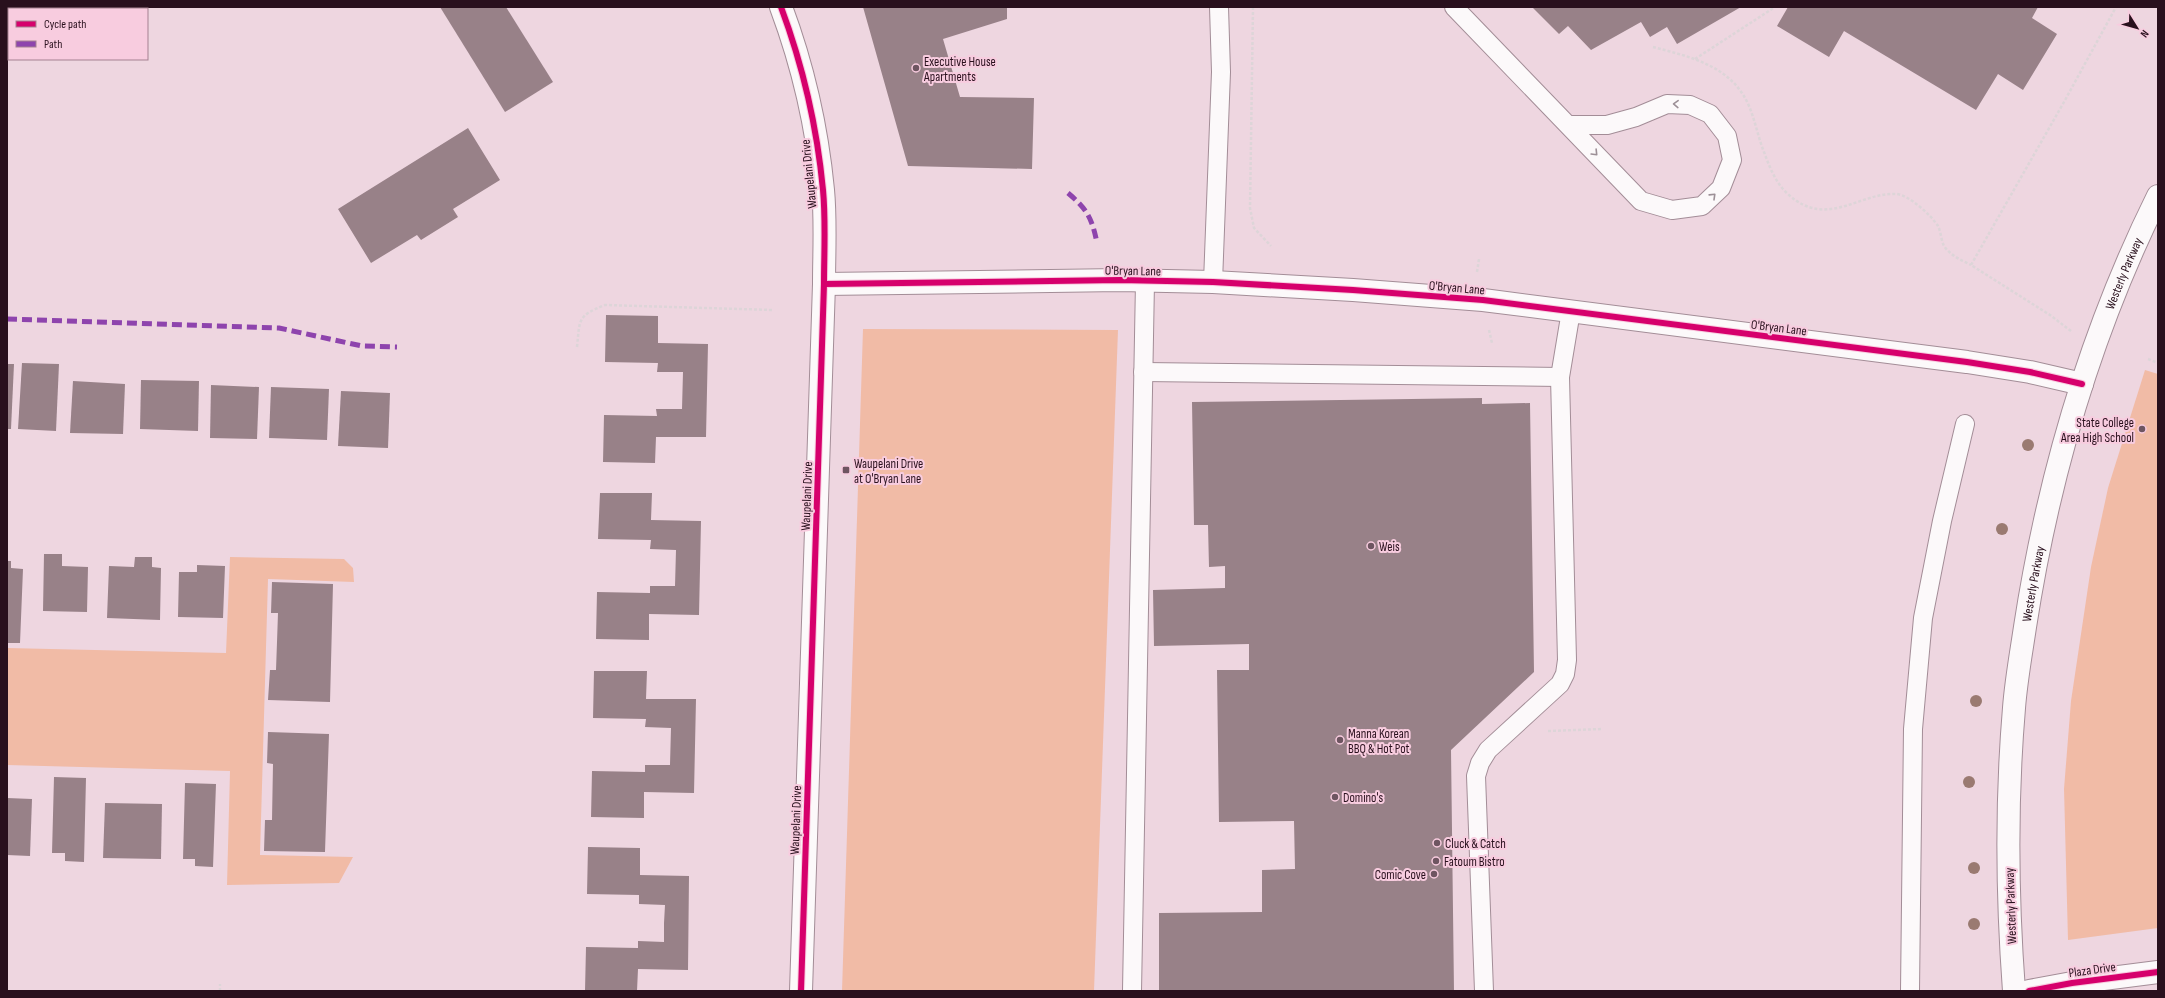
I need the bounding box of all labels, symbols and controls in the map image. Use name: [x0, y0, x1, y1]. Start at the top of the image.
legend: [8, 8, 148, 60]
north arrow: [2117, 8, 2157, 48]
text: Cycle path: [44, 17, 86, 32]
text: N: [2138, 27, 2152, 40]
text: Path: [44, 37, 62, 52]
place label: Executive House Apartments: [923, 54, 996, 85]
marker: Executive House Apartments: [911, 63, 921, 73]
one-way arrow: [1673, 100, 1679, 108]
street label: Waupelani Drive: [797, 139, 821, 209]
one-way arrow: [1590, 148, 1598, 156]
one-way arrow: [1708, 193, 1716, 201]
street label: Westerly Parkway: [2102, 235, 2146, 312]
street label: O'Bryan Lane: [1105, 263, 1161, 279]
street label: O'Bryan Lane: [1428, 278, 1486, 298]
street label: O'Bryan Lane: [1750, 317, 1808, 339]
place label: State College Area High School: [2060, 415, 2134, 446]
marker: State College Area High School: [2137, 424, 2147, 434]
place label: Waupelani Drive at O'Bryan Lane: [854, 456, 923, 487]
street label: Waupelani Drive: [798, 461, 816, 531]
marker: Waupelani Drive at O'Bryan Lane: [841, 465, 851, 475]
place label: Weis: [1379, 539, 1400, 555]
marker: Weis: [1366, 541, 1376, 551]
street label: Westerly Parkway: [2019, 545, 2048, 623]
place label: Manna Korean BBQ & Hot Pot: [1348, 726, 1410, 757]
marker: Manna Korean BBQ & Hot Pot: [1335, 735, 1345, 745]
street label: Waupelani Drive: [787, 785, 805, 855]
place label: Domino's: [1343, 790, 1384, 806]
marker: Domino's: [1330, 792, 1340, 802]
place label: Cluck & Catch: [1445, 836, 1506, 852]
marker: Cluck & Catch: [1432, 838, 1442, 848]
place label: Fatoum Bistro: [1444, 854, 1505, 870]
marker: Fatoum Bistro: [1431, 856, 1441, 866]
place label: Comic Cove: [1375, 867, 1426, 883]
street label: Westerly Parkway: [2002, 867, 2020, 945]
marker: Comic Cove: [1429, 869, 1439, 879]
street label: Plaza Drive: [2068, 959, 2117, 981]

